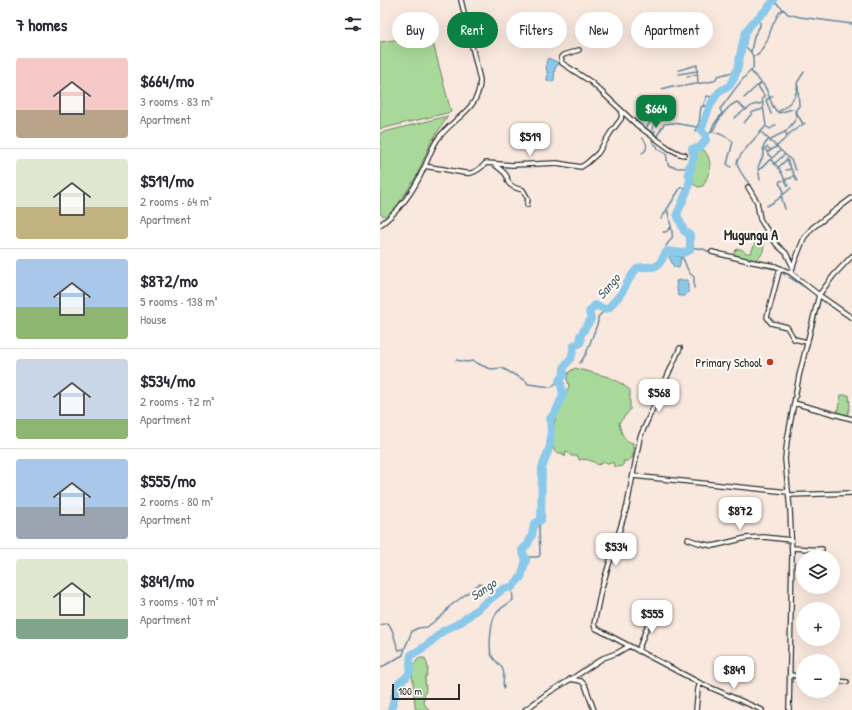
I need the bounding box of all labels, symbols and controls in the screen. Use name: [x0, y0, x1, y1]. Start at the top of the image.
chip: Buy: [392, 12, 439, 48]
chip: Rent: [447, 12, 498, 48]
chip: Filters: [506, 12, 567, 48]
chip: New: [575, 12, 623, 48]
chip: Apartment: [631, 12, 713, 48]
text: 7 homes: [16, 13, 67, 36]
icon: filters: [342, 13, 364, 35]
text: $664/mo: [140, 69, 194, 92]
icon: home: [48, 74, 96, 122]
text: 3 rooms · 83 m²: [140, 92, 213, 110]
pin: $664: [632, 95, 680, 129]
text: $664: [645, 99, 667, 117]
text: Apartment: [140, 110, 191, 128]
pin: $519: [506, 123, 554, 157]
text: $519: [519, 127, 541, 145]
text: $519/mo: [140, 169, 194, 192]
icon: home: [48, 175, 96, 223]
text: 2 rooms · 64 m²: [140, 192, 212, 210]
text: Apartment: [140, 210, 191, 228]
district label: Mugungu A: [724, 225, 778, 246]
water label: Sango: [592, 268, 626, 303]
text: $872/mo: [140, 269, 198, 292]
icon: home: [48, 275, 96, 323]
text: 5 rooms · 138 m²: [140, 292, 217, 310]
text: House: [140, 310, 167, 328]
place label: Primary School: [696, 354, 763, 371]
marker: Primary School: [765, 357, 775, 367]
text: $534/mo: [140, 369, 195, 392]
icon: home: [48, 375, 96, 423]
pin: $568: [635, 379, 683, 413]
text: $568: [648, 383, 670, 401]
text: 2 rooms · 72 m²: [140, 392, 214, 410]
text: Apartment: [140, 410, 191, 428]
text: $555/mo: [140, 469, 196, 492]
icon: home: [48, 475, 96, 523]
text: 2 rooms · 80 m²: [140, 492, 213, 510]
pin: $872: [716, 497, 764, 531]
text: $872: [728, 501, 752, 519]
text: Apartment: [140, 510, 191, 528]
pin: $534: [592, 533, 640, 567]
text: $534: [605, 537, 627, 555]
map controls: [796, 550, 840, 698]
button: layers: [796, 550, 840, 594]
text: $849/mo: [140, 569, 194, 592]
water label: Sango: [466, 573, 502, 605]
icon: home: [48, 575, 96, 623]
text: 3 rooms · 107 m²: [140, 592, 219, 610]
pin: $555: [628, 600, 676, 634]
button: +: [796, 602, 840, 646]
text: $555: [640, 604, 664, 622]
text: Apartment: [140, 610, 191, 628]
button: −: [796, 654, 840, 698]
pin: $849: [710, 656, 758, 690]
text: $849: [723, 660, 745, 678]
scale bar: [392, 682, 460, 701]
text: 100 m: [398, 684, 422, 698]

